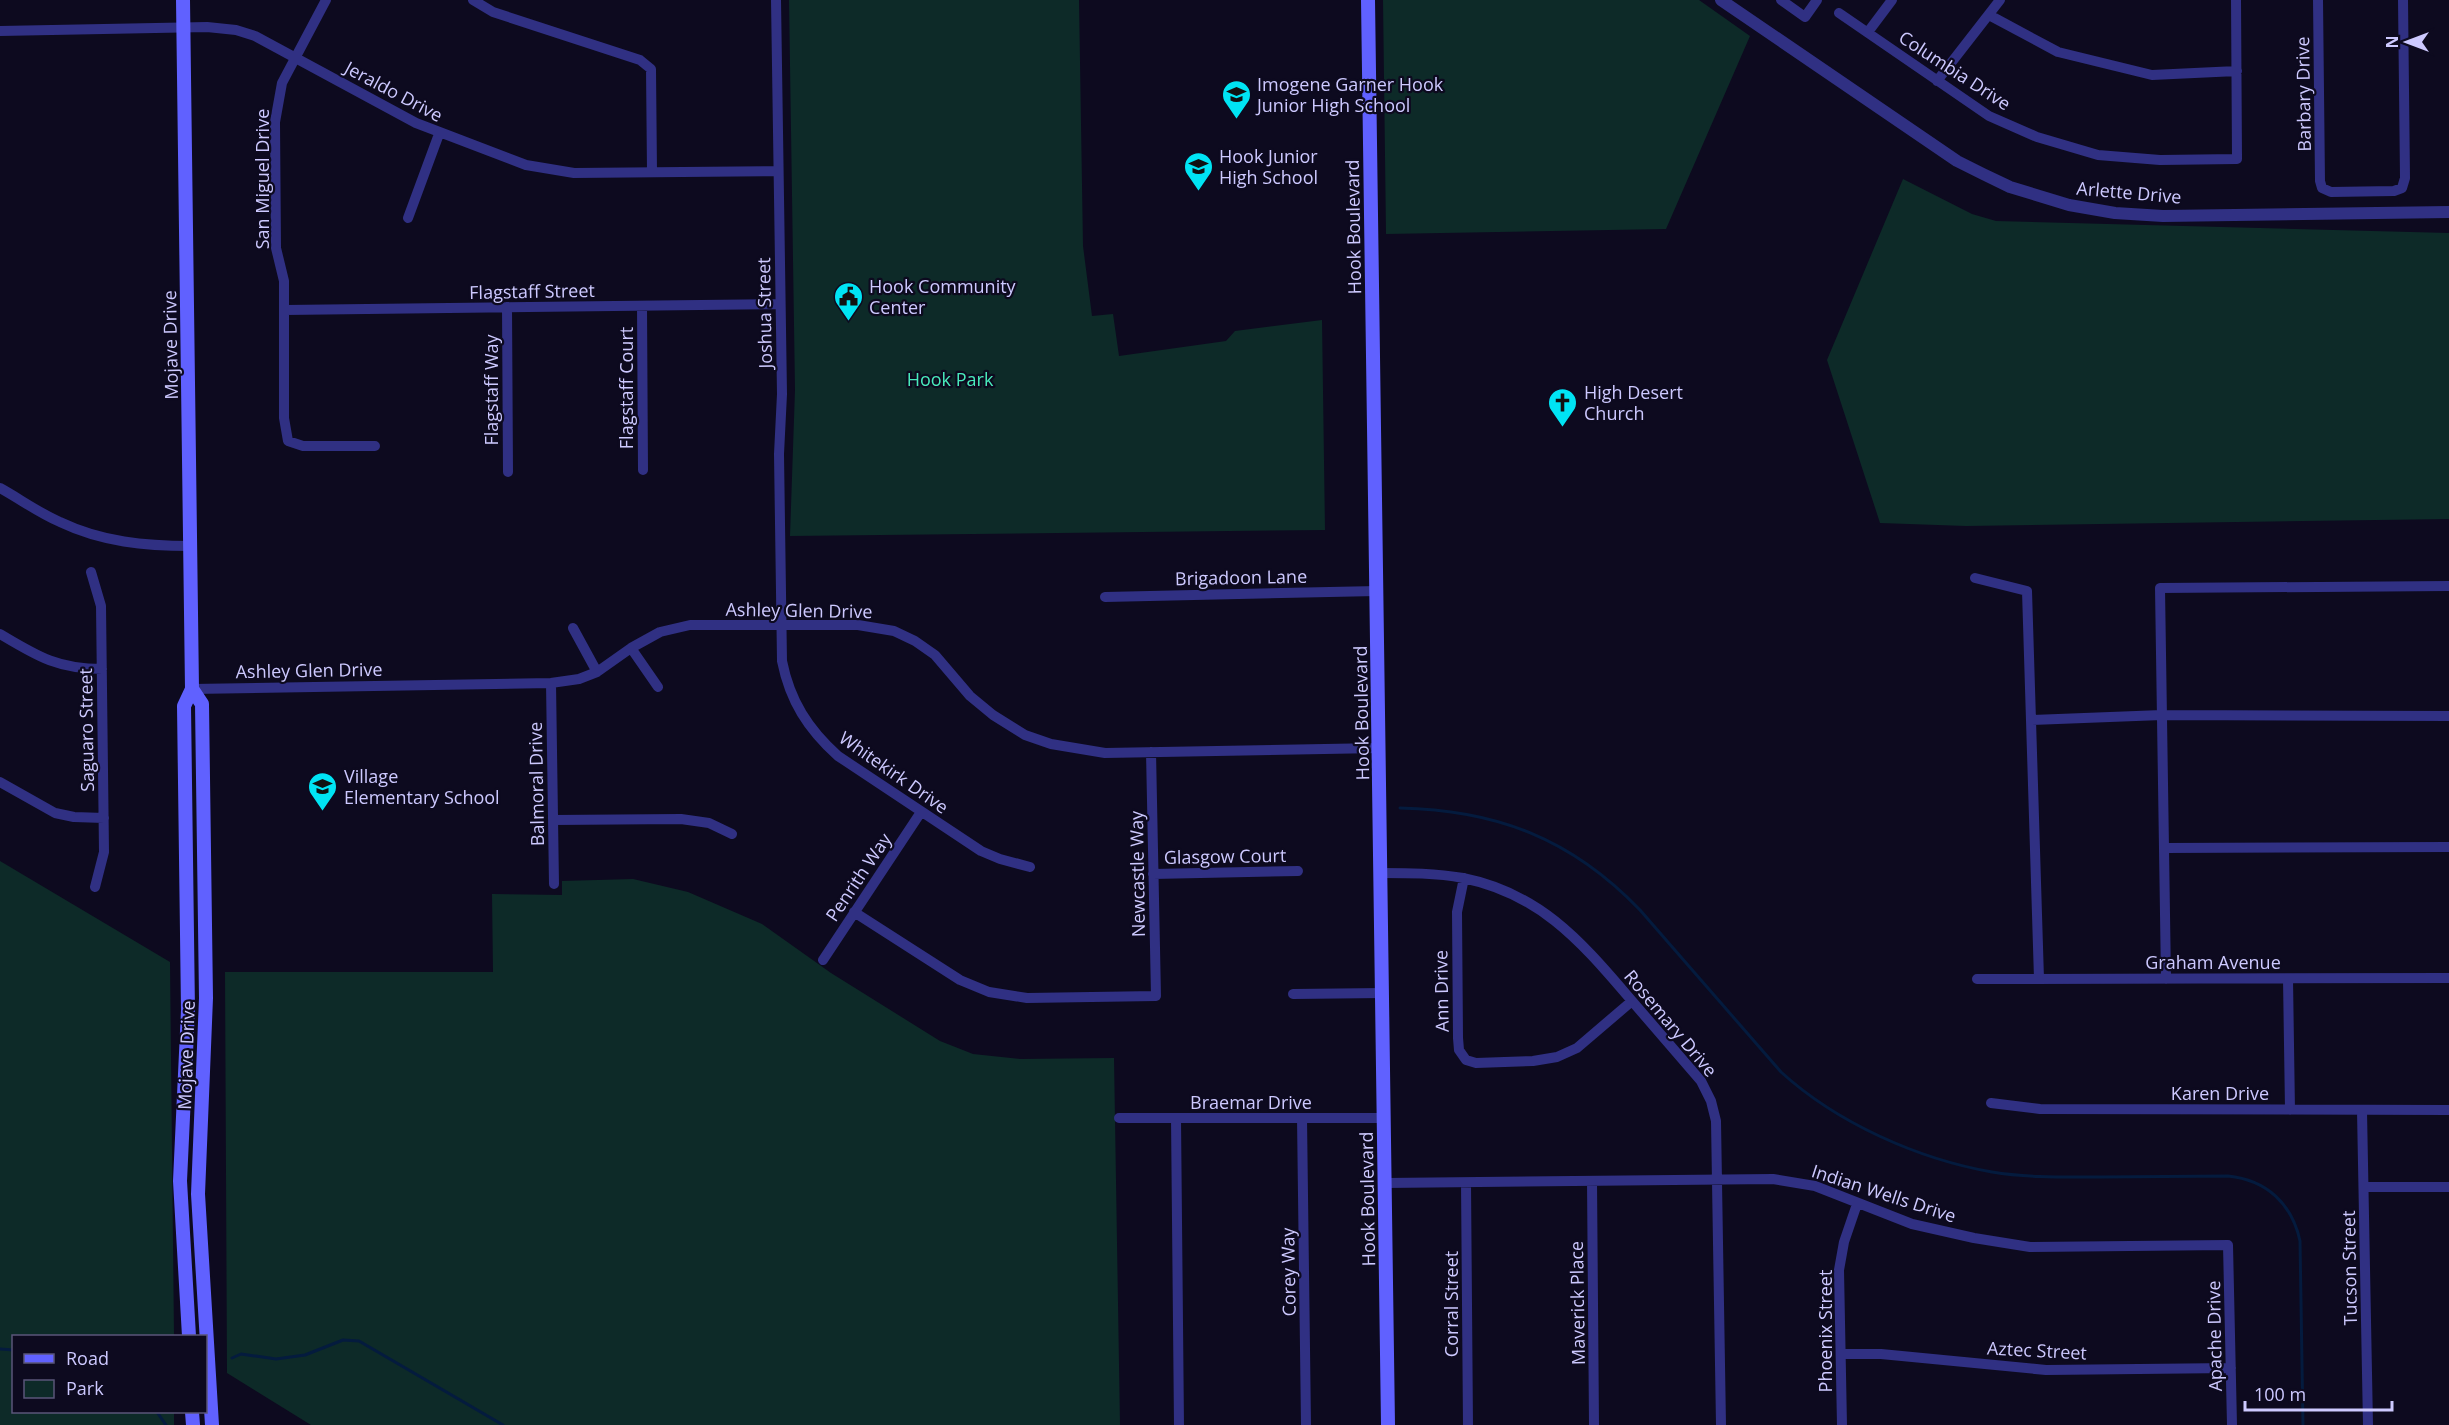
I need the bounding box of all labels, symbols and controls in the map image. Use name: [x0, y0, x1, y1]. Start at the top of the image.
north arrow: [2377, 12, 2437, 72]
street label: Columbia Drive: [1894, 25, 2016, 115]
text: N: [2381, 35, 2403, 49]
street label: Barbary Drive: [2290, 36, 2316, 152]
street label: Jeraldo Drive: [339, 54, 447, 127]
place label: Imogene Garner Hook Junior High School: [1255, 72, 1444, 117]
school or university icon: Imogene Garner Hook Junior High School: [1220, 78, 1252, 120]
street label: San Miguel Drive: [250, 109, 274, 249]
place label: Hook Junior High School: [1219, 144, 1318, 189]
school or university icon: Hook Junior High School: [1182, 150, 1214, 192]
street label: Hook Boulevard: [1340, 160, 1366, 294]
street label: Arlette Drive: [2076, 175, 2182, 209]
street label: Joshua Street: [751, 257, 777, 371]
place label: Hook Community Center: [869, 274, 1017, 319]
street label: Flagstaff Street: [469, 278, 595, 304]
public building icon: Hook Community Center: [832, 280, 864, 322]
street label: Mojave Drive: [157, 290, 183, 400]
street label: Flagstaff Court: [614, 327, 638, 449]
street label: Flagstaff Way: [479, 334, 503, 446]
park label: Hook Park: [907, 367, 994, 391]
place label: High Desert Church: [1584, 380, 1683, 425]
church icon: High Desert Church: [1547, 386, 1579, 428]
street label: Brigadoon Lane: [1175, 564, 1307, 590]
street label: Ashley Glen Drive: [725, 597, 873, 623]
street label: Hook Boulevard: [1348, 646, 1374, 780]
street label: Ashley Glen Drive: [235, 657, 383, 683]
street label: Saguaro Street: [73, 668, 99, 792]
street label: Balmoral Drive: [523, 722, 549, 846]
street label: Whitekirk Drive: [835, 725, 953, 819]
place label: Village Elementary School: [344, 764, 500, 809]
school or university icon: Village Elementary School: [307, 770, 339, 812]
street label: Newcastle Way: [1124, 810, 1150, 937]
street label: Penrith Way: [820, 827, 897, 926]
street label: Glasgow Court: [1164, 843, 1286, 869]
street label: Ann Drive: [1428, 950, 1454, 1032]
street label: Graham Avenue: [2145, 950, 2281, 974]
street label: Rosemary Drive: [1619, 965, 1723, 1081]
street label: Mojave Drive: [172, 1000, 200, 1110]
street label: Karen Drive: [2171, 1081, 2269, 1105]
street label: Braemar Drive: [1190, 1090, 1312, 1114]
street label: Hook Boulevard: [1354, 1132, 1380, 1266]
street label: Indian Wells Drive: [1809, 1158, 1959, 1228]
street label: Tucson Street: [2336, 1210, 2362, 1326]
street label: Corey Way: [1275, 1226, 1301, 1317]
street label: Maverick Place: [1564, 1241, 1590, 1365]
street label: Corral Street: [1439, 1251, 1463, 1357]
street label: Phoenix Street: [1813, 1270, 1837, 1392]
street label: Apache Drive: [2201, 1280, 2227, 1392]
legend: [12, 1335, 207, 1413]
street label: Aztec Street: [1986, 1335, 2088, 1365]
text: Road: [66, 1346, 109, 1370]
scale bar: [2245, 1374, 2392, 1412]
text: Park: [66, 1376, 104, 1400]
text: 100 m: [2254, 1382, 2306, 1406]

